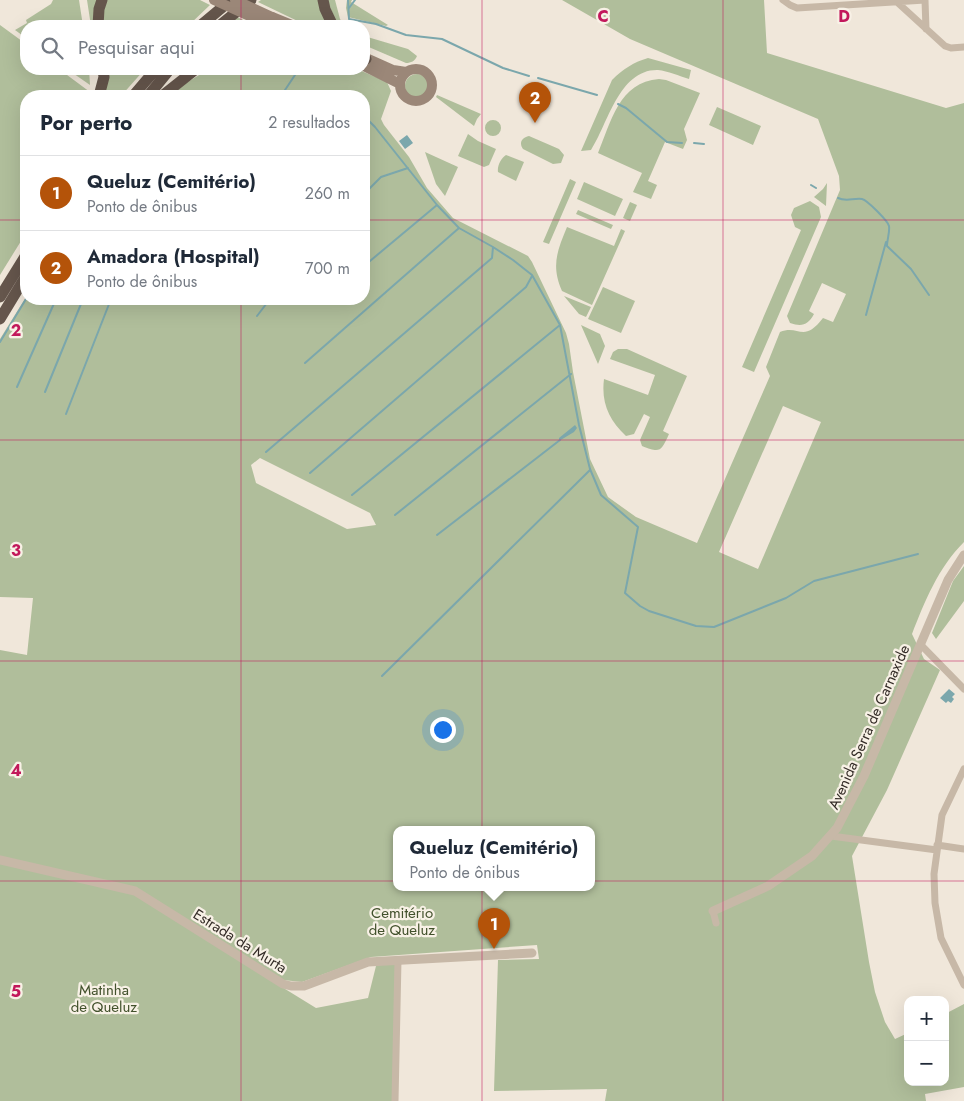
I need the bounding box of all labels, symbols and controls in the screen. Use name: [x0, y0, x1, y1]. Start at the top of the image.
text: C: [597, 5, 609, 28]
text: D: [838, 5, 850, 28]
search box: [20, 20, 370, 75]
icon: search: [38, 34, 66, 62]
text: Pesquisar aqui: [78, 34, 195, 61]
pin: 2: [519, 82, 551, 123]
text: Por perto: [40, 108, 132, 138]
text: 2 resultados: [268, 111, 350, 134]
text: Queluz (Cemitério): [87, 168, 256, 195]
text: 1: [52, 182, 60, 205]
text: 260 m: [305, 182, 350, 205]
text: Ponto de ônibus: [87, 195, 197, 218]
text: Amadora (Hospital): [87, 243, 260, 270]
text: 2: [51, 257, 61, 280]
text: 700 m: [305, 257, 350, 280]
text: Ponto de ônibus: [87, 270, 197, 293]
text: 2: [11, 319, 21, 342]
text: 3: [11, 539, 21, 562]
street label: Avenida Serra de Carnaxide: [823, 641, 915, 813]
your location: [430, 717, 456, 743]
text: 4: [10, 759, 22, 782]
popup: [393, 826, 595, 891]
text: Queluz (Cemitério): [409, 834, 579, 861]
text: Ponto de ônibus: [409, 861, 520, 884]
park label: Cemitério de Queluz: [369, 902, 435, 941]
street label: Estrada da Murta: [189, 903, 291, 979]
pin: 1: [478, 908, 510, 949]
park label: Matinha de Queluz: [71, 979, 137, 1018]
text: 5: [11, 980, 21, 1003]
map controls: [904, 996, 949, 1086]
button: +: [904, 996, 949, 1041]
button: −: [904, 1041, 949, 1086]

